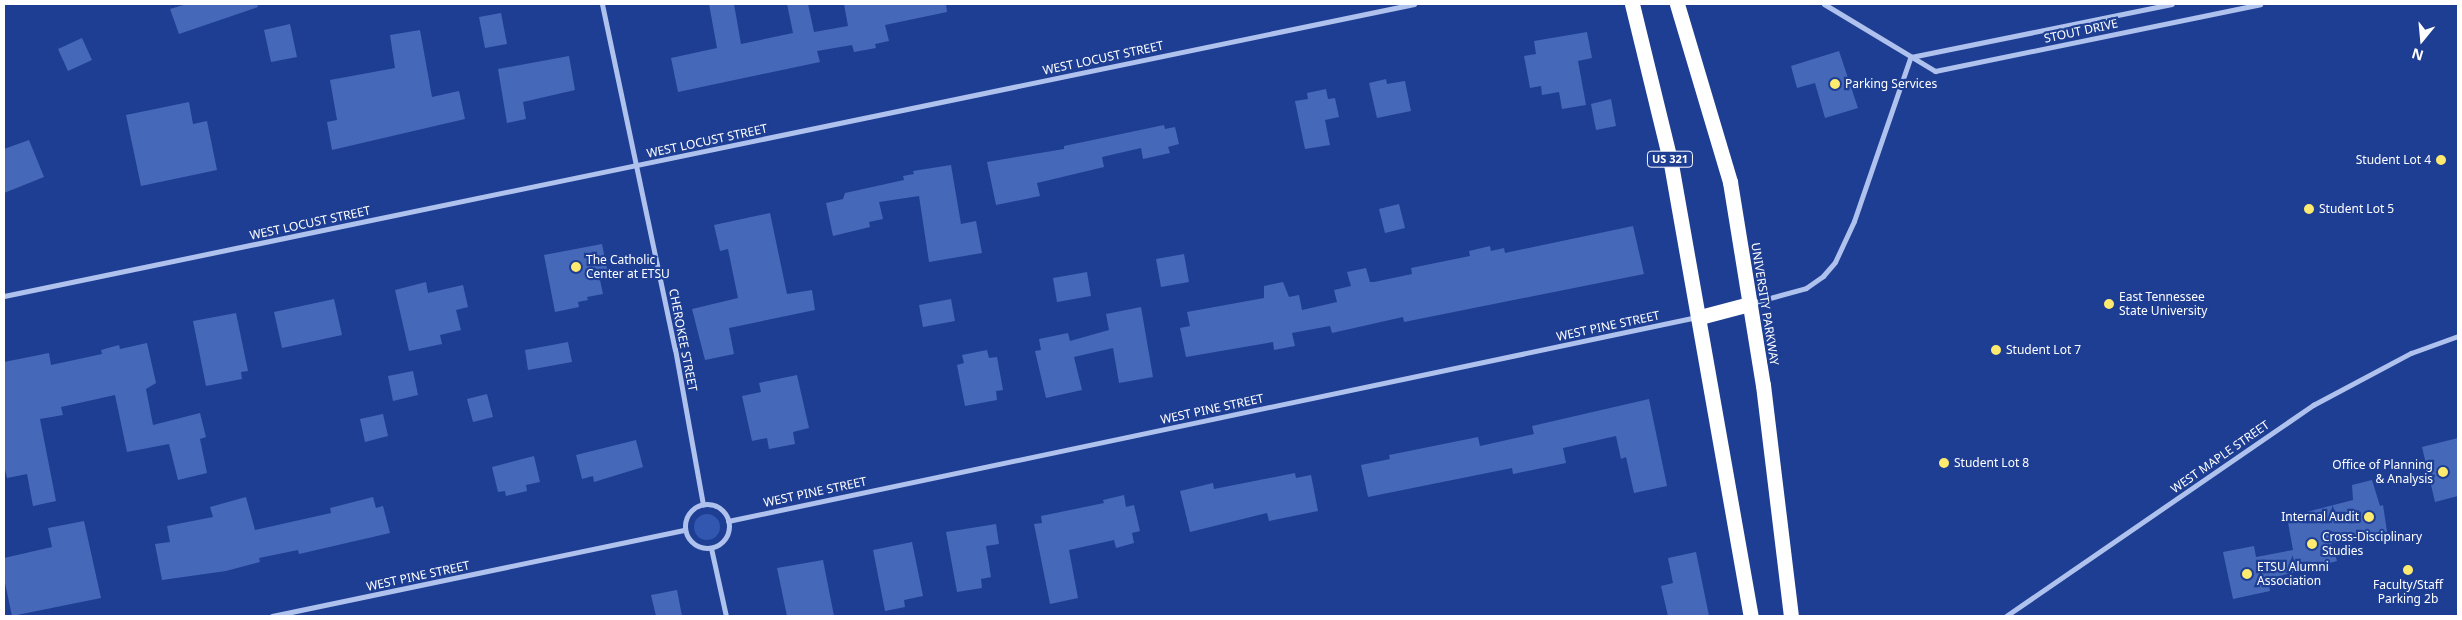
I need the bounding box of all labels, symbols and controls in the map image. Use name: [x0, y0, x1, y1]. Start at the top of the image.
north arrow: [2397, 15, 2447, 65]
street label: STOUT DRIVE: [2043, 16, 2119, 46]
street label: WEST LOCUST STREET: [1041, 38, 1165, 78]
text: N: [2409, 44, 2426, 66]
place label: Parking Services: [1845, 77, 1937, 91]
marker: Parking Services: [1829, 78, 1841, 90]
street label: WEST LOCUST STREET: [645, 121, 769, 161]
road number: US 321: [1646, 150, 1694, 168]
place label: Student Lot 4: [2356, 153, 2431, 167]
marker: Student Lot 4: [2435, 154, 2447, 166]
place label: Student Lot 5: [2319, 202, 2394, 216]
street label: WEST LOCUST STREET: [248, 203, 372, 243]
marker: Student Lot 5: [2303, 203, 2315, 215]
street label: UNIVERSITY PARKWAY: [1748, 242, 1782, 366]
place label: The Catholic Center at ETSU: [586, 253, 670, 281]
marker: The Catholic Center at ETSU: [570, 261, 582, 273]
street label: CHEROKEE STREET: [666, 287, 700, 393]
place label: East Tennessee State University: [2119, 290, 2207, 318]
marker: East Tennessee State University: [2103, 298, 2115, 310]
street label: WEST PINE STREET: [1555, 308, 1661, 344]
place label: Student Lot 7: [2006, 343, 2081, 357]
marker: Student Lot 7: [1990, 344, 2002, 356]
street label: WEST PINE STREET: [1159, 391, 1265, 427]
street label: WEST MAPLE STREET: [2168, 418, 2272, 496]
place label: Student Lot 8: [1954, 456, 2029, 470]
marker: Student Lot 8: [1938, 457, 1950, 469]
place label: Office of Planning & Analysis: [2332, 458, 2433, 486]
marker: Office of Planning & Analysis: [2437, 466, 2449, 478]
street label: WEST PINE STREET: [762, 474, 868, 510]
place label: Internal Audit: [2281, 510, 2359, 524]
marker: Internal Audit: [2363, 511, 2375, 523]
place label: Cross-Disciplinary Studies: [2322, 530, 2422, 558]
marker: Cross-Disciplinary Studies: [2306, 538, 2318, 550]
street label: WEST PINE STREET: [365, 558, 471, 594]
place label: ETSU Alumni Association: [2257, 560, 2329, 588]
marker: Faculty/Staff Parking 2b: [2402, 564, 2414, 576]
marker: ETSU Alumni Association: [2241, 568, 2253, 580]
place label: Faculty/Staff Parking 2b: [2373, 578, 2443, 606]

